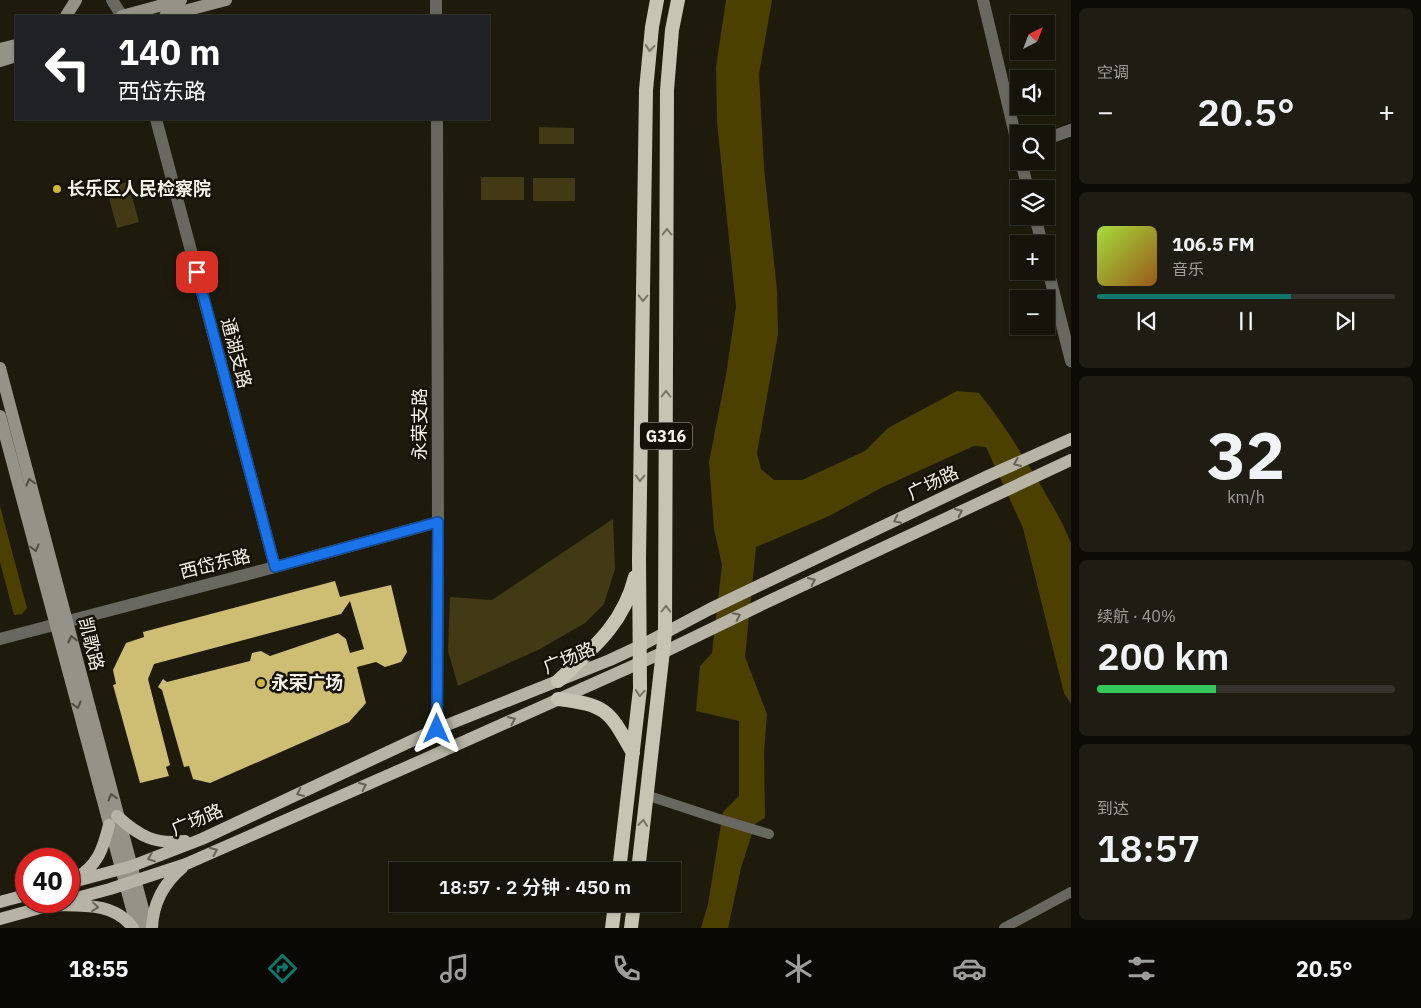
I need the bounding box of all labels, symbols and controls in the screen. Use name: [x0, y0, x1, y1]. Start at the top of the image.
north arrow: [1010, 15, 1055, 60]
map controls: [1010, 15, 1055, 335]
text: 140 m: [118, 29, 221, 75]
icon: left: [35, 35, 100, 100]
one-way arrow: [644, 44, 655, 52]
text: 空调: [1097, 62, 1129, 82]
button: sound: [1010, 70, 1055, 115]
text: 西岱东路: [118, 76, 206, 105]
text: 20.5°: [1197, 87, 1295, 136]
text: −: [1097, 93, 1114, 130]
text: +: [1378, 93, 1395, 130]
button: search: [1010, 125, 1055, 170]
place label: 长乐区人民检察院: [67, 177, 211, 200]
button: layers: [1010, 180, 1055, 225]
marker: 长乐区人民检察院: [51, 183, 63, 195]
one-way arrow: [662, 227, 672, 235]
text: 106.5 FM: [1172, 232, 1255, 256]
button: +: [1010, 235, 1055, 280]
pin: [176, 251, 218, 293]
icon: arrive: [183, 258, 211, 286]
text: 音乐: [1172, 259, 1204, 279]
button: −: [1010, 290, 1055, 335]
one-way arrow: [638, 294, 648, 302]
icon: previous: [1133, 307, 1161, 335]
icon: pause: [1232, 307, 1260, 335]
icon: next: [1331, 307, 1359, 335]
street label: 通湖支路: [216, 315, 257, 391]
street label: 永荣支路: [408, 388, 431, 460]
one-way arrow: [661, 390, 671, 398]
text: 32: [1207, 412, 1285, 497]
road number: G316: [640, 422, 692, 450]
one-way arrow: [1013, 457, 1022, 468]
street label: 广场路: [903, 460, 962, 505]
one-way arrow: [635, 474, 645, 482]
one-way arrow: [26, 479, 36, 487]
text: km/h: [1227, 487, 1265, 507]
one-way arrow: [953, 508, 962, 518]
one-way arrow: [893, 513, 902, 524]
one-way arrow: [29, 543, 40, 552]
street label: 西岱东路: [177, 544, 253, 583]
one-way arrow: [806, 577, 815, 587]
one-way arrow: [660, 605, 671, 613]
text: 续航 · 40%: [1097, 606, 1176, 626]
one-way arrow: [732, 613, 741, 623]
street label: 凯歌路: [74, 615, 109, 673]
text: 200 km: [1097, 631, 1229, 680]
one-way arrow: [67, 636, 77, 644]
street label: 广场路: [539, 637, 598, 678]
place label: 永荣广场: [271, 671, 343, 694]
marker: 永荣广场: [255, 677, 267, 689]
one-way arrow: [634, 689, 645, 697]
one-way arrow: [71, 700, 82, 709]
position arrow: [410, 702, 462, 754]
one-way arrow: [507, 716, 516, 726]
one-way arrow: [358, 782, 367, 793]
one-way arrow: [296, 787, 305, 797]
one-way arrow: [108, 793, 118, 801]
street label: 广场路: [167, 798, 226, 841]
text: 到达: [1097, 798, 1129, 818]
one-way arrow: [637, 818, 648, 826]
text: 18:57: [1097, 823, 1200, 872]
one-way arrow: [209, 847, 218, 858]
speed limit sign: 40: [15, 848, 80, 913]
one-way arrow: [147, 852, 156, 862]
text: 18:57 · 2 分钟 · 450 m: [439, 875, 631, 899]
one-way arrow: [91, 901, 99, 912]
icon: directions: [265, 951, 300, 986]
icon: music: [437, 951, 472, 986]
icon: phone: [609, 951, 644, 986]
icon: climate: [781, 951, 816, 986]
icon: car: [952, 951, 987, 986]
icon: filters: [1124, 951, 1159, 986]
text: 18:55: [68, 954, 128, 983]
text: 20.5°: [1296, 954, 1353, 983]

